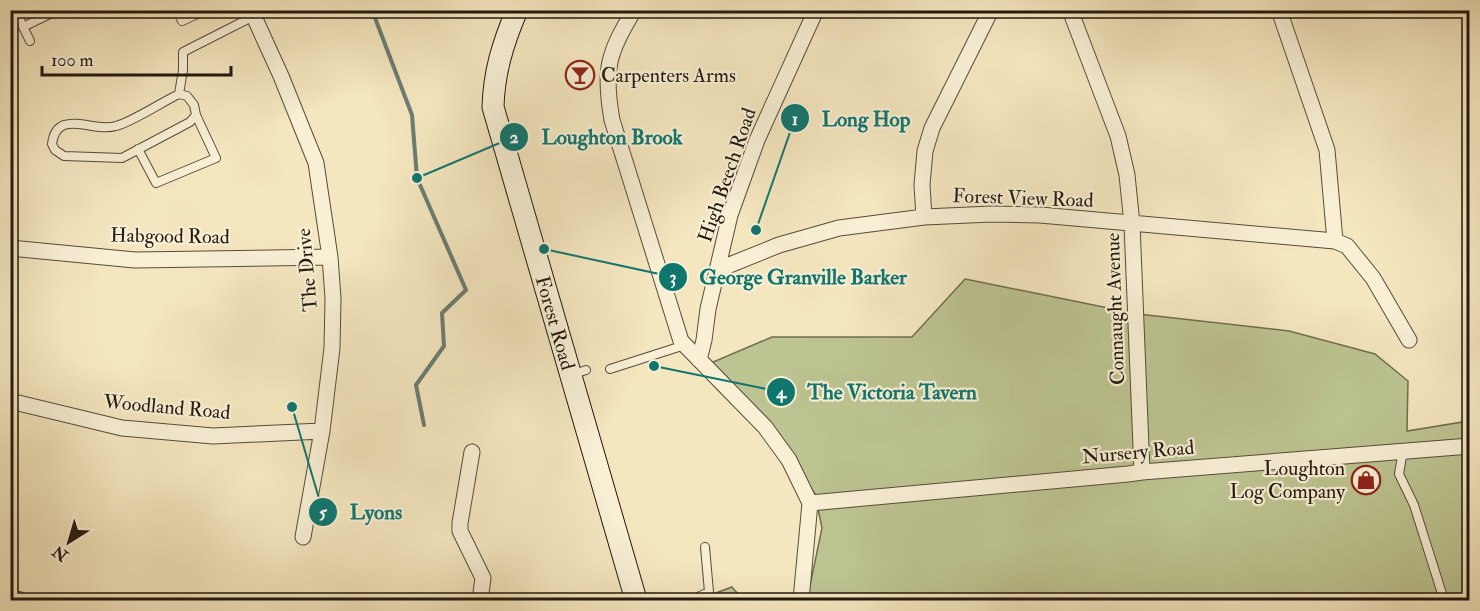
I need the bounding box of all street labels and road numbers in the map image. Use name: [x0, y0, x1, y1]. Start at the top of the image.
street label: High Beech Road: [692, 104, 762, 246]
street label: Forest View Road: [952, 183, 1094, 213]
street label: Habgood Road: [110, 222, 230, 250]
street label: The Drive: [291, 227, 323, 313]
street label: Connaught Avenue: [1100, 232, 1130, 386]
street label: Forest Road: [530, 273, 580, 373]
street label: Woodland Road: [102, 389, 232, 425]
street label: Nursery Road: [1081, 435, 1195, 469]

